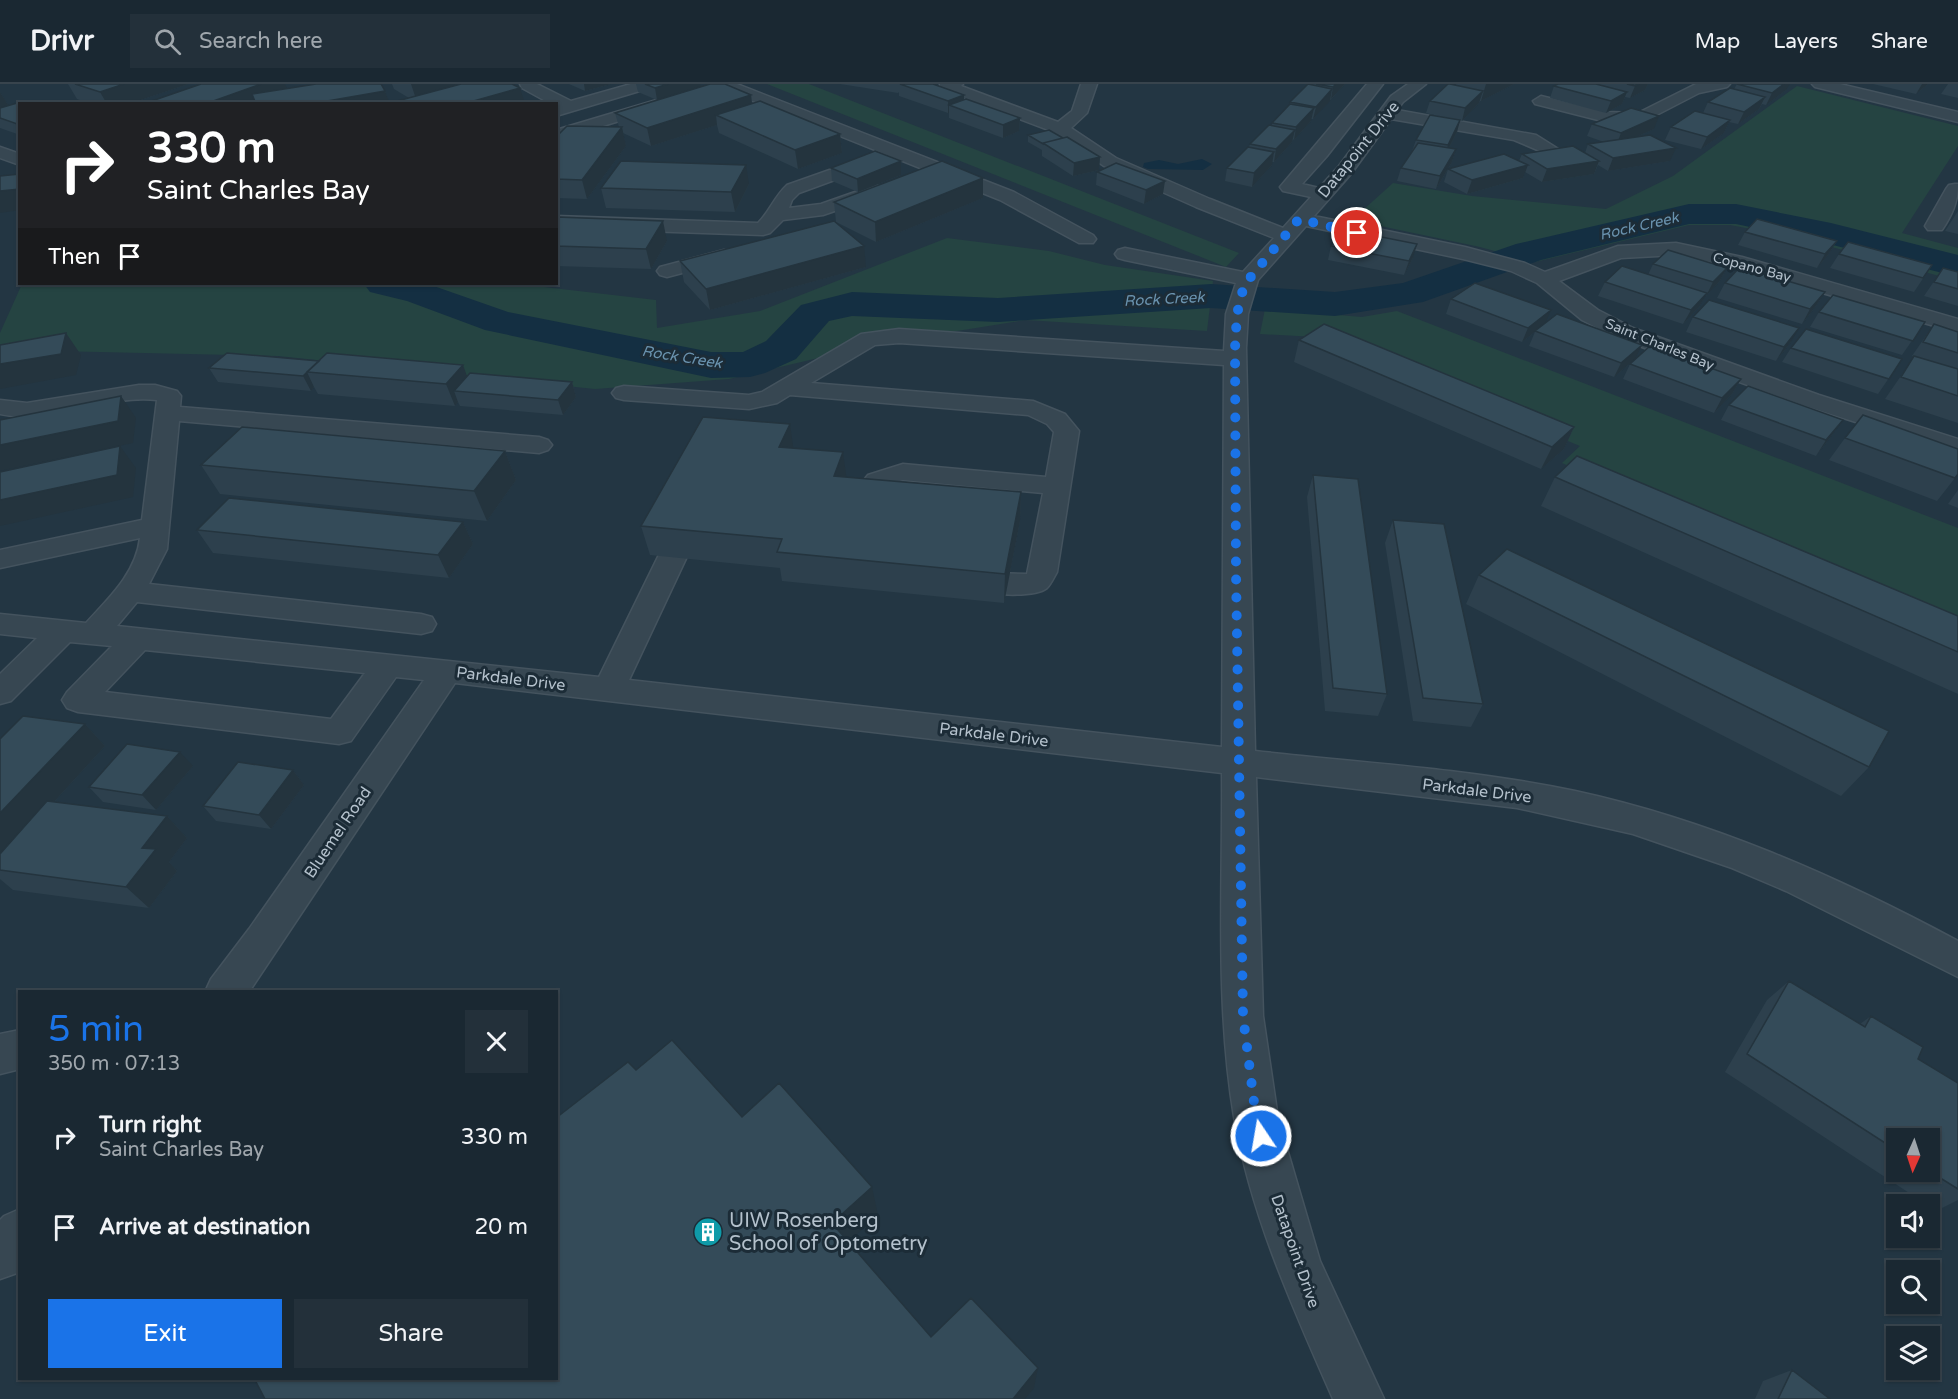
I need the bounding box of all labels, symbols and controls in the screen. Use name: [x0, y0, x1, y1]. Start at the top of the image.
search box: [130, 14, 550, 68]
text: Drivr: [30, 24, 94, 58]
icon: search: [151, 25, 184, 58]
text: Search here: [199, 28, 323, 54]
text: Map: [1695, 29, 1740, 54]
text: Layers: [1773, 29, 1838, 54]
text: Share: [1871, 29, 1928, 54]
street label: Datapoint Drive: [1314, 97, 1404, 202]
text: 330 m: [147, 123, 276, 174]
icon: right: [48, 126, 126, 204]
text: Saint Charles Bay: [147, 174, 370, 207]
pin: [1331, 207, 1382, 258]
water label: Rock Creek: [1598, 208, 1682, 244]
icon: arrive: [1340, 216, 1373, 249]
icon: arrive: [113, 240, 146, 273]
text: Then: [48, 244, 101, 270]
street label: Copano Bay: [1711, 249, 1793, 286]
water label: Rock Creek: [1123, 288, 1207, 310]
street label: Saint Charles Bay: [1603, 315, 1717, 374]
water label: Rock Creek: [641, 342, 725, 372]
street label: Parkdale Drive: [455, 662, 567, 696]
street label: Parkdale Drive: [938, 718, 1050, 752]
street label: Parkdale Drive: [1421, 774, 1533, 808]
street label: Bluemel Road: [300, 783, 376, 882]
text: 5 min: [48, 1008, 144, 1051]
button: close: [465, 1010, 528, 1073]
text: 350 m · 07:13: [48, 1052, 180, 1076]
position arrow: [1229, 1104, 1293, 1168]
text: Turn right: [99, 1112, 201, 1138]
icon: right: [48, 1121, 81, 1154]
text: 330 m: [461, 1124, 528, 1150]
north arrow: [1886, 1128, 1940, 1182]
map controls: [1886, 1128, 1940, 1380]
text: Saint Charles Bay: [99, 1138, 264, 1162]
street label: Datapoint Drive: [1266, 1192, 1324, 1311]
button: sound: [1886, 1194, 1940, 1248]
place label: UIW Rosenberg School of Optometry: [729, 1209, 928, 1256]
icon: arrive: [48, 1211, 81, 1244]
text: Arrive at destination: [99, 1214, 310, 1240]
text: 20 m: [474, 1214, 528, 1240]
building icon: UIW Rosenberg School of Optometry: [692, 1216, 724, 1248]
button: search: [1886, 1260, 1940, 1314]
button: Exit: [48, 1299, 282, 1368]
button: Share: [294, 1299, 528, 1368]
button: layers: [1886, 1326, 1940, 1380]

